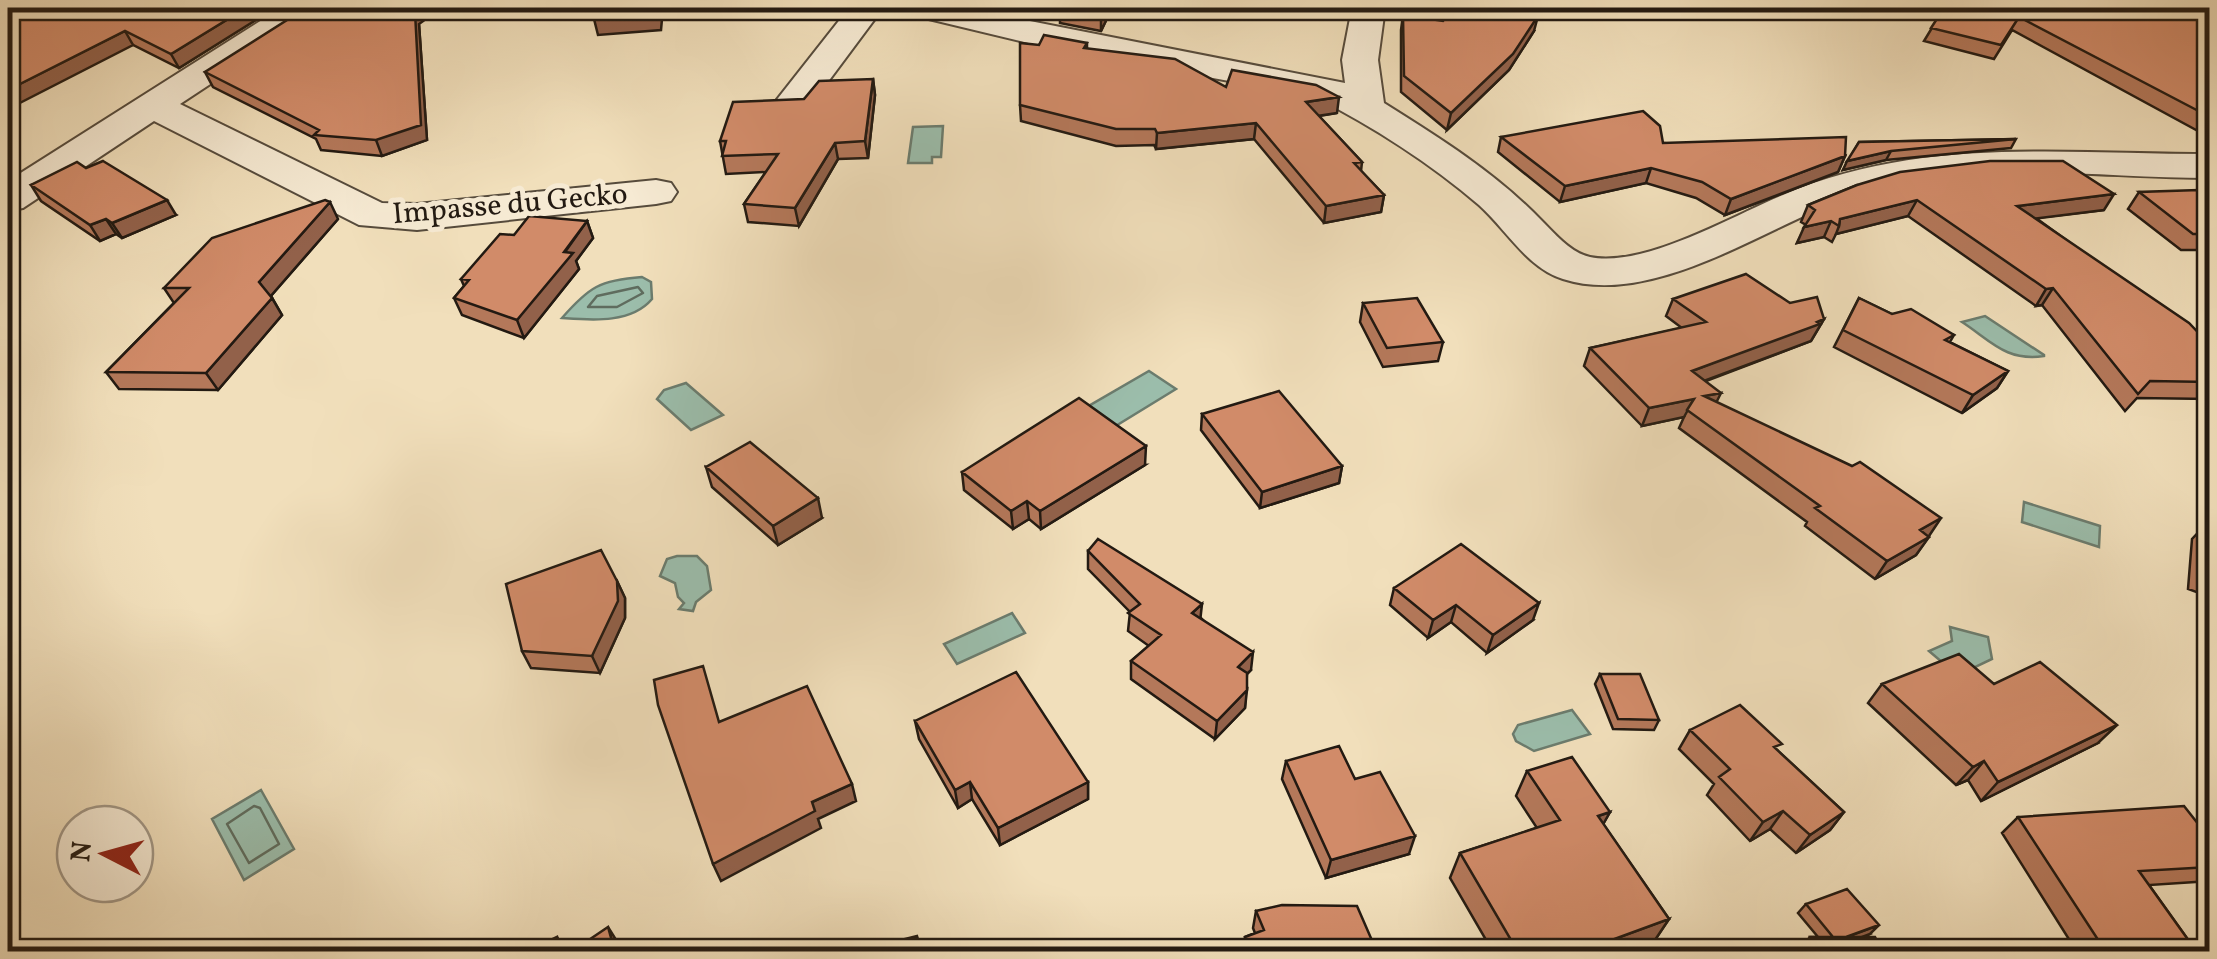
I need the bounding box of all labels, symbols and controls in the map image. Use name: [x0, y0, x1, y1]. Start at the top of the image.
street label: Impasse du Gecko: [391, 174, 629, 236]
north arrow: [55, 804, 155, 904]
text: N: [62, 840, 103, 864]

